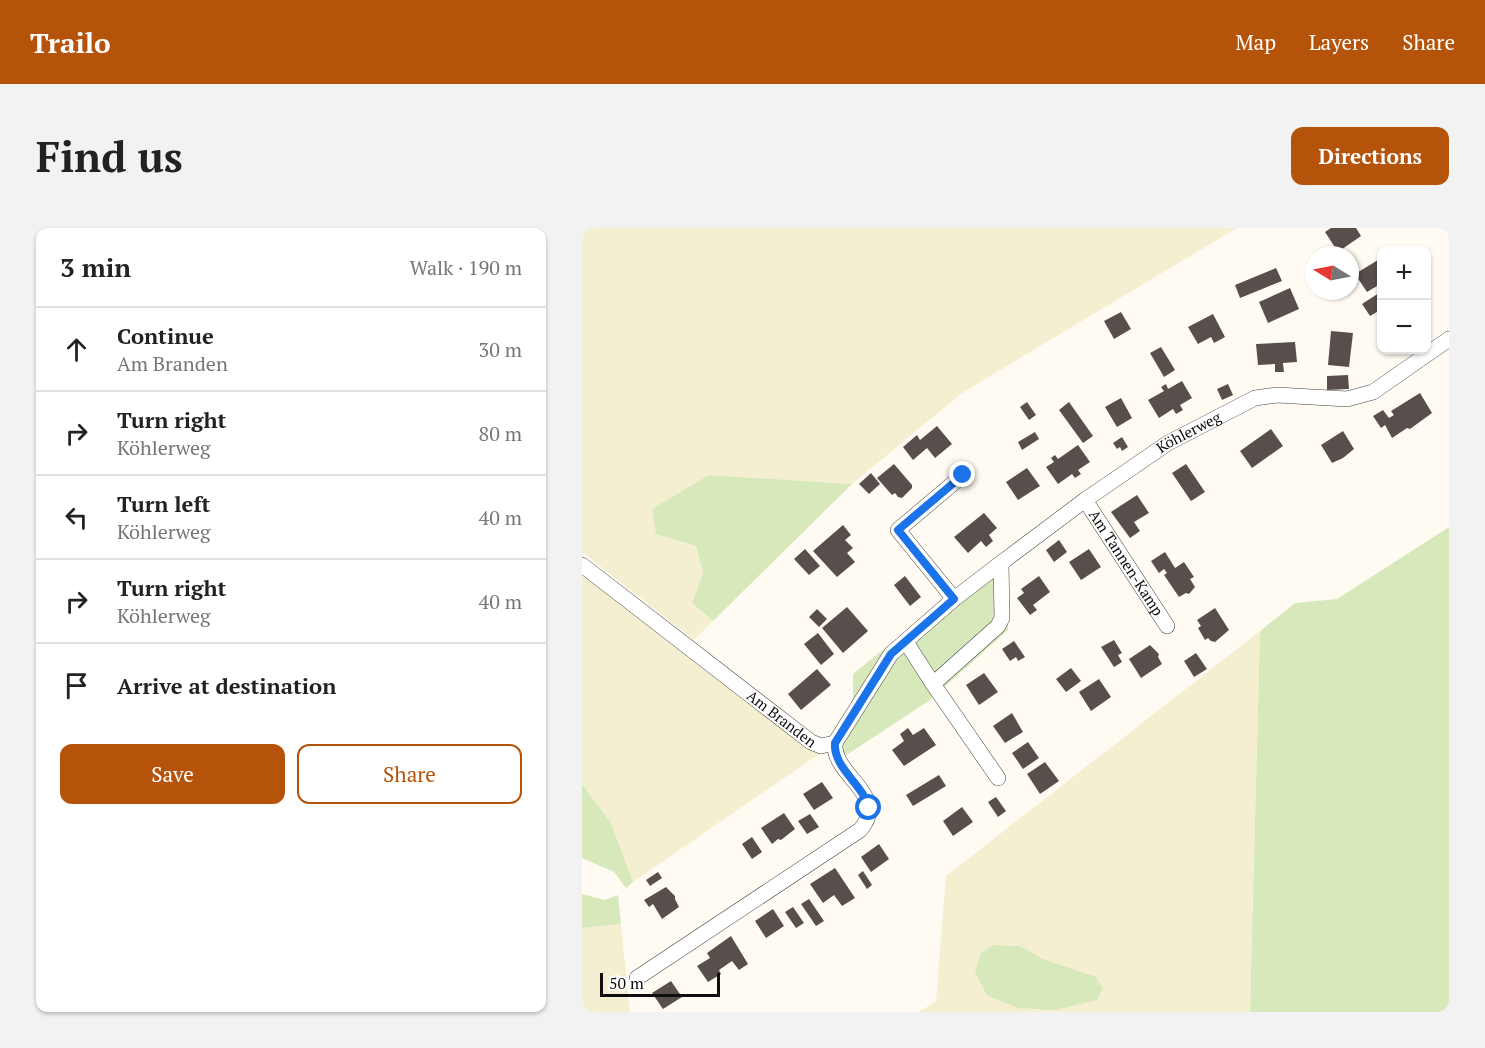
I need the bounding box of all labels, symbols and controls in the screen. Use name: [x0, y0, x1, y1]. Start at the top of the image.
text: Trailo: [30, 24, 111, 61]
text: Map: [1235, 28, 1276, 56]
text: Layers: [1309, 28, 1369, 56]
text: Share: [1402, 28, 1455, 56]
button: Directions: [1291, 127, 1449, 185]
text: Find us: [36, 128, 183, 184]
north arrow: [1305, 246, 1359, 300]
map controls: [1377, 246, 1431, 354]
button: +: [1377, 246, 1431, 300]
text: 3 min: [60, 250, 131, 284]
text: Walk · 190 m: [410, 254, 522, 281]
button: −: [1377, 300, 1431, 354]
text: Continue: [117, 321, 214, 350]
icon: ahead: [60, 333, 93, 366]
text: 30 m: [479, 336, 522, 363]
text: Am Branden: [117, 350, 228, 377]
text: Turn right: [117, 405, 226, 434]
street label: Köhlerweg: [1152, 406, 1225, 457]
icon: right: [60, 417, 93, 450]
text: 80 m: [479, 420, 522, 447]
text: Köhlerweg: [117, 434, 211, 461]
route end: [949, 461, 975, 487]
text: Turn left: [117, 489, 210, 518]
icon: left: [60, 501, 93, 534]
text: 40 m: [479, 504, 522, 531]
street label: Am Tannen-Kamp: [1085, 505, 1169, 619]
text: Köhlerweg: [117, 518, 211, 545]
text: Turn right: [117, 573, 226, 602]
icon: right: [60, 585, 93, 618]
text: 40 m: [479, 588, 522, 615]
text: Köhlerweg: [117, 602, 211, 629]
icon: arrive: [60, 669, 93, 702]
text: Arrive at destination: [117, 671, 336, 700]
street label: Am Branden: [743, 685, 821, 752]
button: Save: [60, 744, 285, 804]
button: Share: [297, 744, 522, 804]
route start: [855, 794, 881, 820]
scale bar: [600, 970, 720, 998]
text: 50 m: [609, 972, 644, 994]

